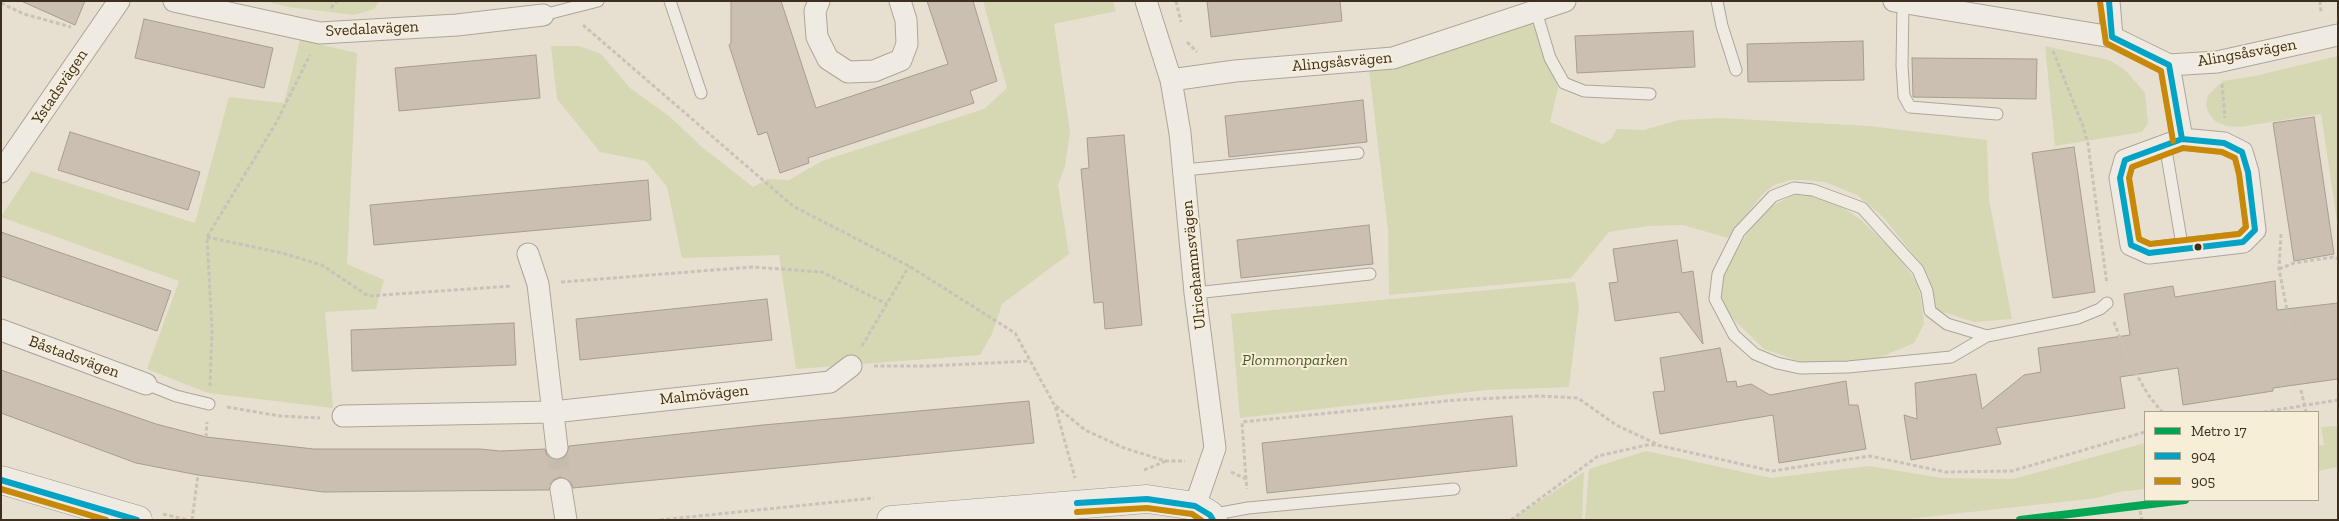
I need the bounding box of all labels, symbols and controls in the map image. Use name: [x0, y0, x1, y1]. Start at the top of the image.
street label: Svedalavägen: [325, 17, 419, 41]
street label: Alingsåsvägen: [2196, 35, 2298, 71]
street label: Ystadsvägen: [28, 46, 92, 128]
street label: Alingsåsvägen: [1291, 48, 1393, 76]
street label: Ulricehamnsvägen: [1178, 199, 1210, 331]
unlabelled marker: [2193, 242, 2203, 252]
street label: Båstadsvägen: [26, 332, 122, 382]
park label: Plommonparken: [1242, 350, 1348, 370]
street label: Malmövägen: [659, 381, 749, 409]
legend: [2144, 411, 2319, 501]
text: Metro 17: [2191, 422, 2247, 440]
text: 904: [2191, 447, 2216, 465]
text: 905: [2191, 472, 2215, 490]

